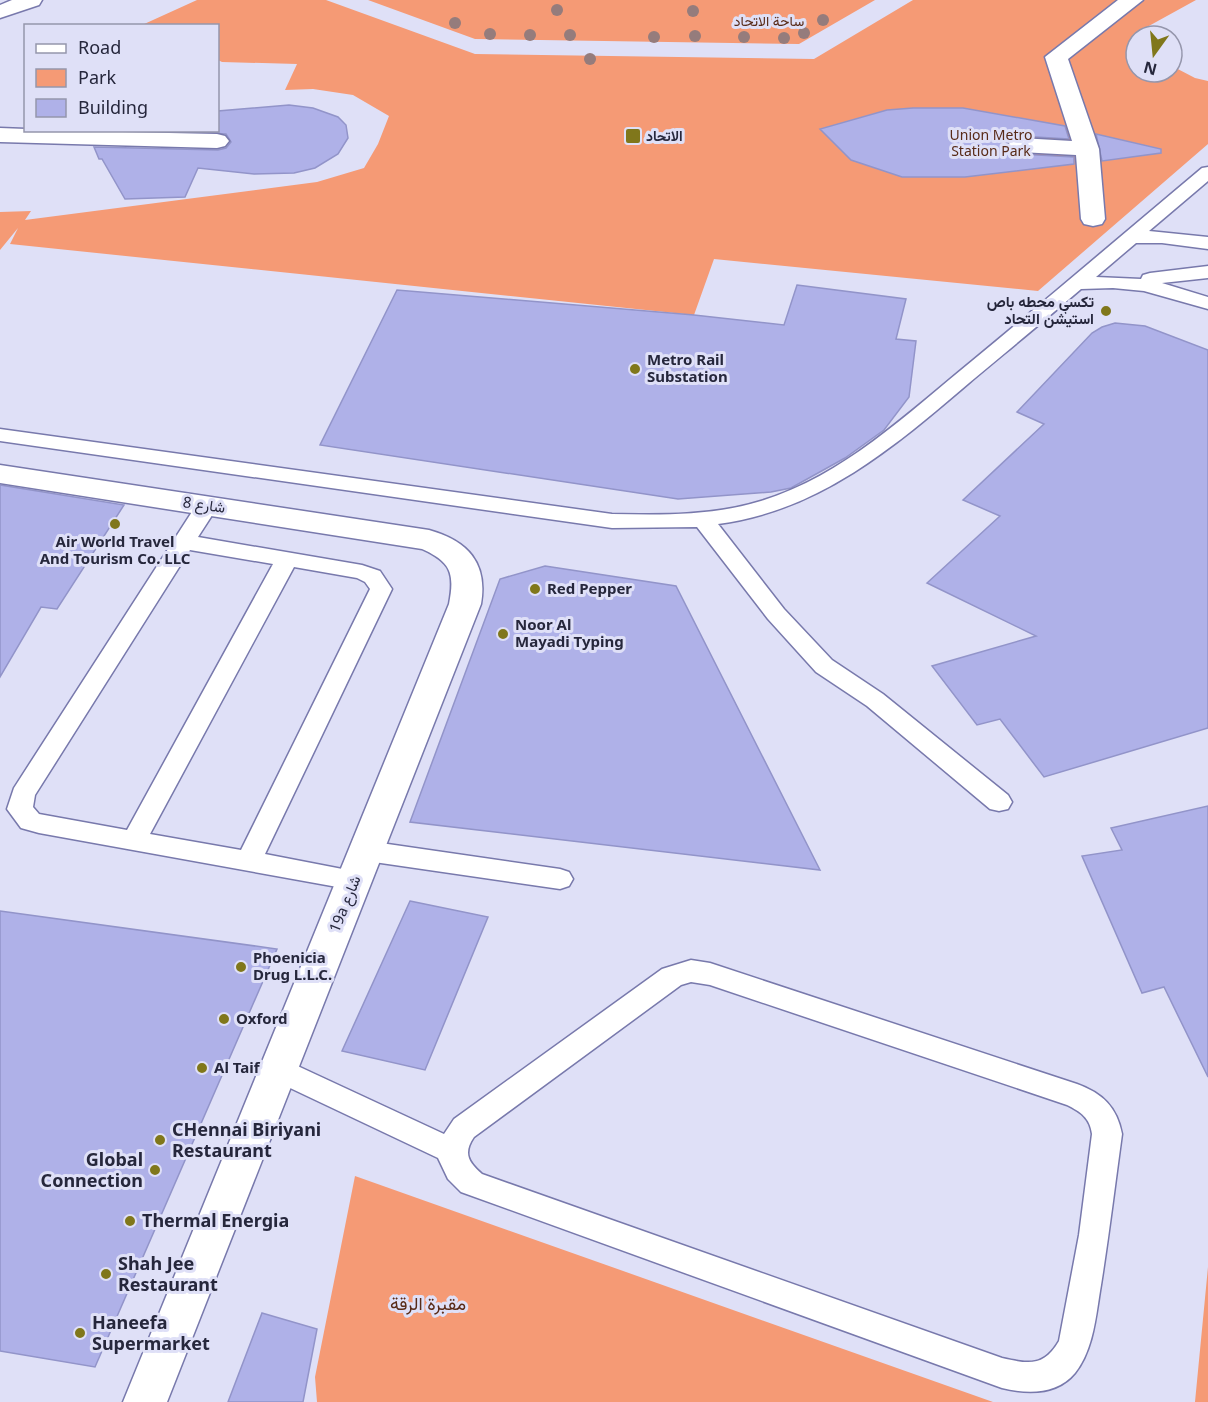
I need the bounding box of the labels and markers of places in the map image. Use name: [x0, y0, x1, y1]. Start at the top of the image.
place label: الاتحاد: [646, 126, 683, 145]
marker: الاتحاد: [624, 127, 642, 145]
place label: تكسي محطه باص استيشن التحاد: [987, 291, 1094, 328]
marker: تكسي محطه باص استيشن التحاد: [1099, 304, 1113, 318]
place label: Metro Rail Substation: [647, 349, 728, 386]
marker: Metro Rail Substation: [628, 362, 642, 376]
marker: Air World Travel And Tourism Co. LLC: [108, 517, 122, 531]
place label: Air World Travel And Tourism Co. LLC: [40, 531, 191, 568]
place label: Red Pepper: [547, 578, 632, 598]
marker: Red Pepper: [528, 582, 542, 596]
place label: Noor Al Mayadi Typing: [515, 614, 624, 651]
marker: Noor Al Mayadi Typing: [496, 627, 510, 641]
place label: Phoenicia Drug L.L.C.: [253, 947, 332, 984]
marker: Phoenicia Drug L.L.C.: [234, 960, 248, 974]
place label: Oxford: [236, 1008, 288, 1028]
marker: Oxford: [217, 1012, 231, 1026]
place label: Al Taif: [214, 1057, 261, 1077]
marker: Al Taif: [195, 1061, 209, 1075]
place label: CHennai Biriyani Restaurant: [172, 1117, 321, 1162]
marker: CHennai Biriyani Restaurant: [153, 1133, 167, 1147]
place label: Global Connection: [41, 1147, 143, 1192]
marker: Global Connection: [148, 1163, 162, 1177]
place label: Thermal Energia: [142, 1208, 289, 1232]
marker: Thermal Energia: [123, 1214, 137, 1228]
place label: Shah Jee Restaurant: [118, 1251, 218, 1296]
marker: Shah Jee Restaurant: [99, 1267, 113, 1281]
place label: Haneefa Supermarket: [92, 1310, 210, 1355]
marker: Haneefa Supermarket: [73, 1326, 87, 1340]

